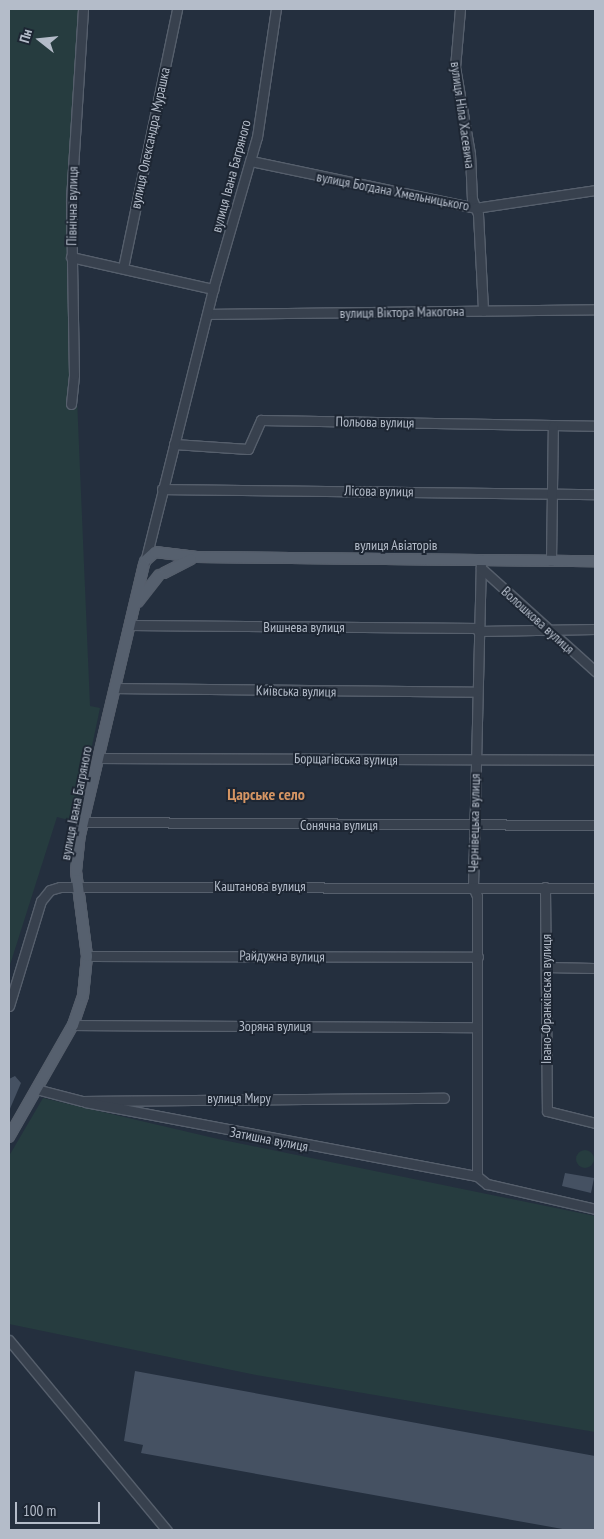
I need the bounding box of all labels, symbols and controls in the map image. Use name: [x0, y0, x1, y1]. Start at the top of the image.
north arrow: [15, 15, 65, 65]
text: Пн: [15, 27, 36, 45]
street label: вулиця Ніла Хасевича: [447, 60, 479, 170]
street label: вулиця Олександра Мурашка: [127, 66, 173, 210]
street label: вулиця Івана Багряного: [208, 118, 254, 234]
street label: Північна вулиця: [63, 166, 81, 246]
street label: вулиця Богдана Хмельницького: [315, 168, 471, 214]
street label: вулиця Віктора Макогона: [339, 303, 465, 321]
street label: Польова вулиця: [336, 413, 414, 431]
street label: Лісова вулиця: [344, 482, 414, 500]
street label: вулиця Авіаторів: [354, 537, 438, 553]
street label: Волошкова вулиця: [498, 583, 578, 657]
street label: Вишнева вулиця: [263, 619, 345, 635]
street label: Київська вулиця: [256, 682, 336, 700]
street label: вулиця Івана Багряного: [57, 745, 95, 861]
street label: Борщагівська вулиця: [294, 750, 398, 768]
street label: Чернівецька вулиця: [465, 773, 483, 873]
district label: Царське село: [227, 784, 305, 804]
street label: Сонячна вулиця: [300, 817, 378, 833]
street label: Каштанова вулиця: [214, 878, 306, 894]
street label: Івано-Франківська вулиця: [538, 934, 554, 1064]
street label: Райдужна вулиця: [239, 947, 325, 965]
street label: Зоряна вулиця: [239, 1018, 311, 1034]
street label: вулиця Миру: [207, 1090, 271, 1106]
street label: Затишна вулиця: [228, 1123, 310, 1155]
scale bar: [18, 1492, 102, 1524]
text: 100 m: [23, 1501, 56, 1520]

